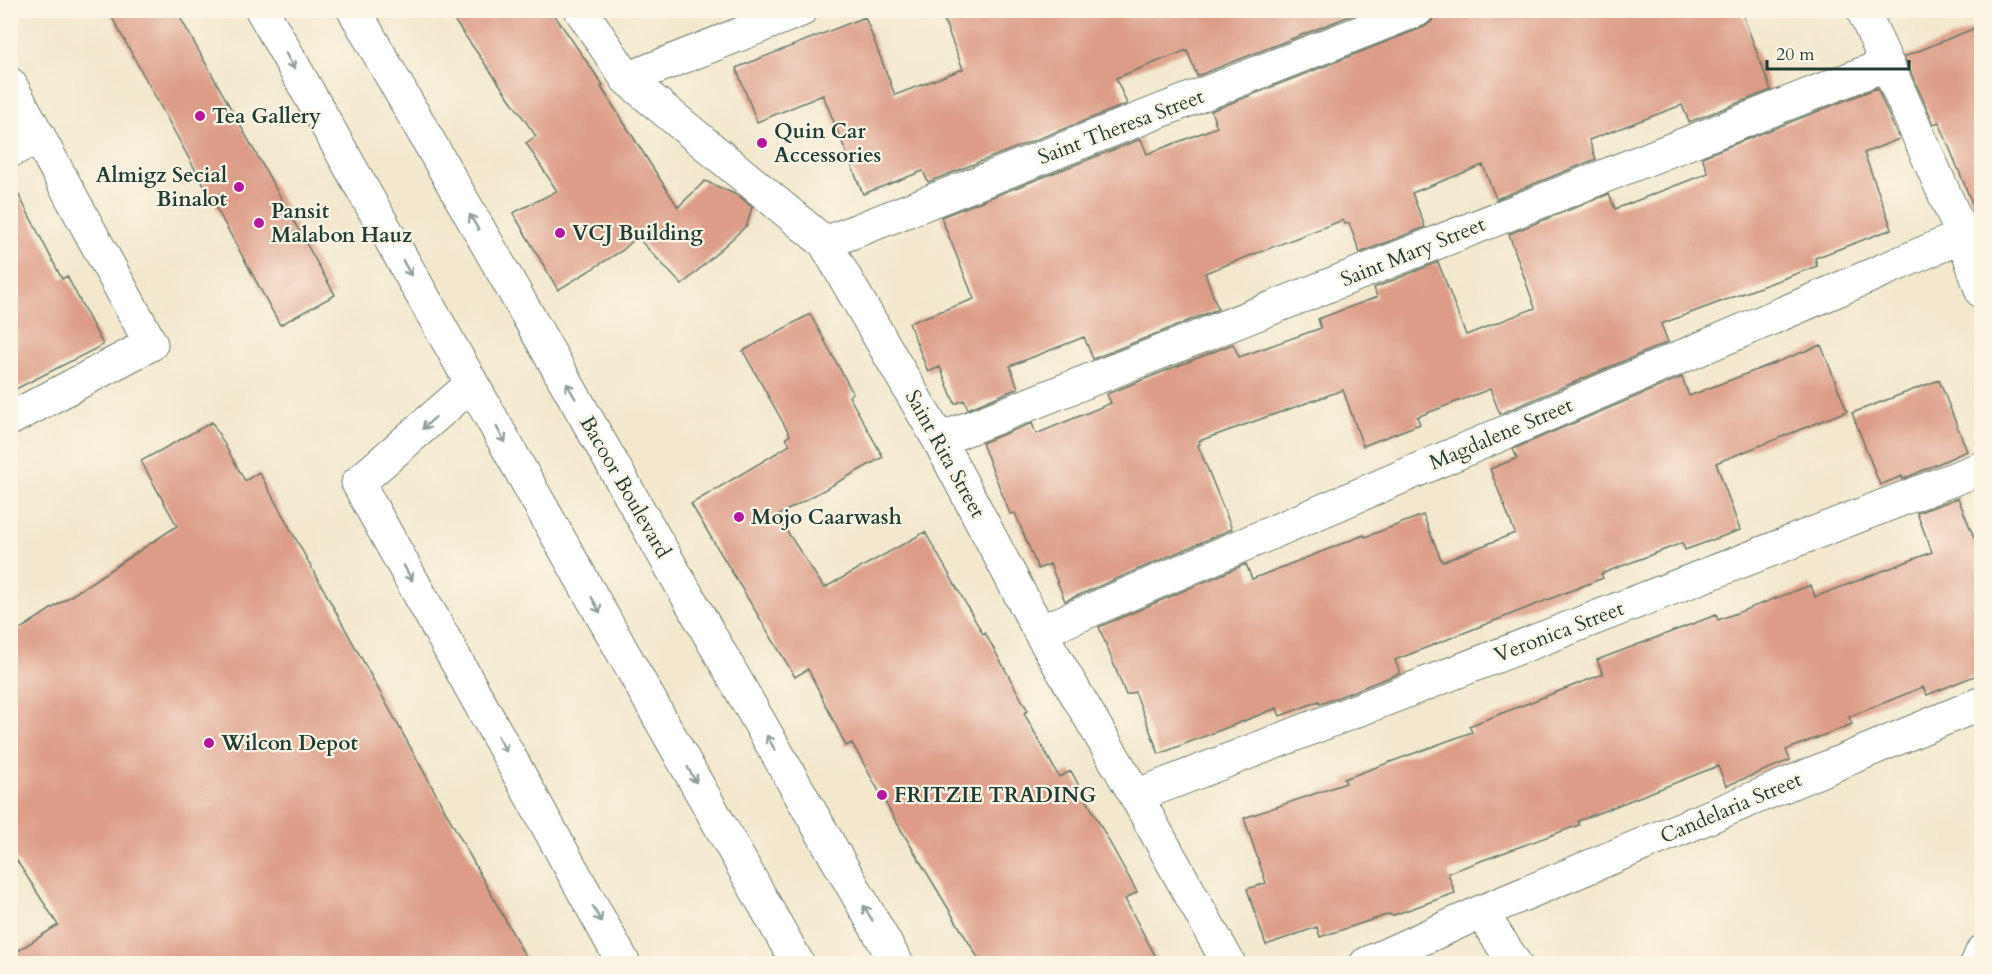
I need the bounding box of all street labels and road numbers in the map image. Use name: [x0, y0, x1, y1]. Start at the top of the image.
street label: Saint Theresa Street: [1034, 82, 1209, 172]
street label: Saint Mary Street: [1336, 210, 1490, 294]
street label: Saint Rita Street: [898, 385, 992, 523]
street label: Magdalene Street: [1425, 391, 1578, 477]
street label: Bacoor Boulevard: [573, 411, 677, 563]
street label: Veronica Street: [1490, 594, 1628, 670]
street label: Candelaria Street: [1656, 765, 1806, 851]

